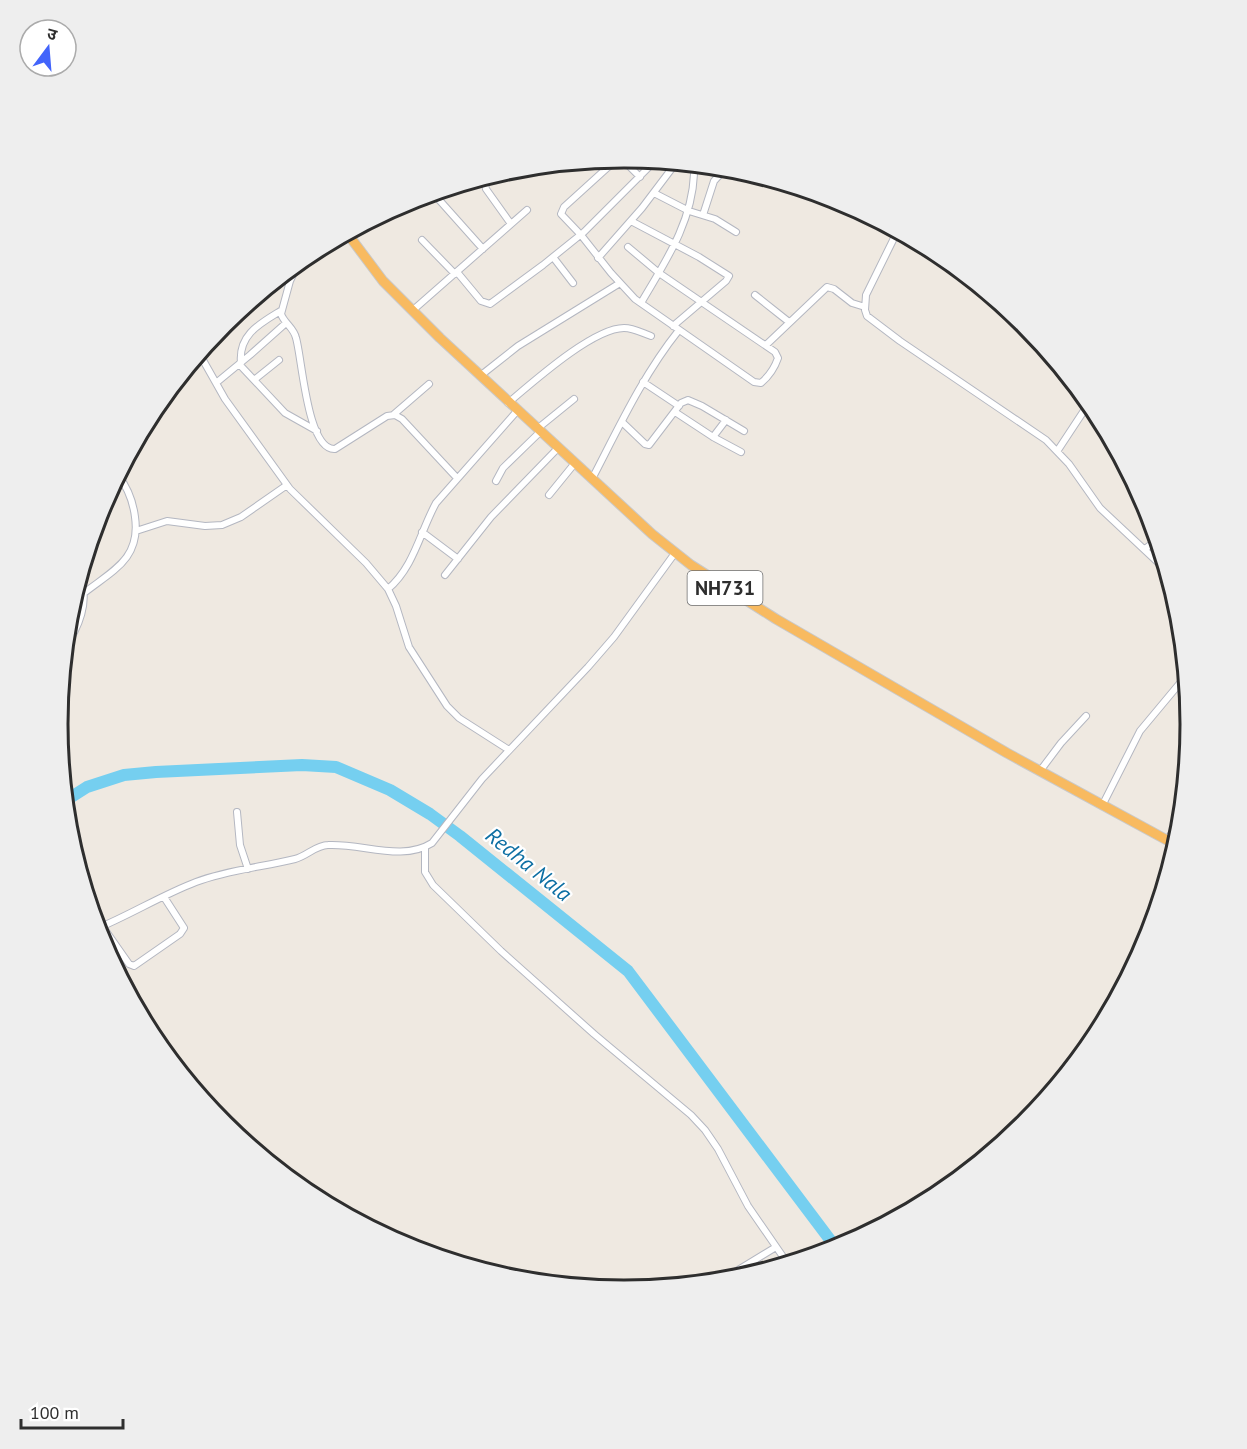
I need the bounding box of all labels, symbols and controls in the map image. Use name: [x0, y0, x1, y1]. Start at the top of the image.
north arrow: [18, 18, 78, 78]
text: उ: [45, 23, 60, 45]
road number: NH731: [688, 571, 762, 605]
water label: Redha Nala: [480, 821, 578, 907]
scale bar: [21, 1392, 123, 1430]
text: 100 m: [30, 1401, 79, 1424]

